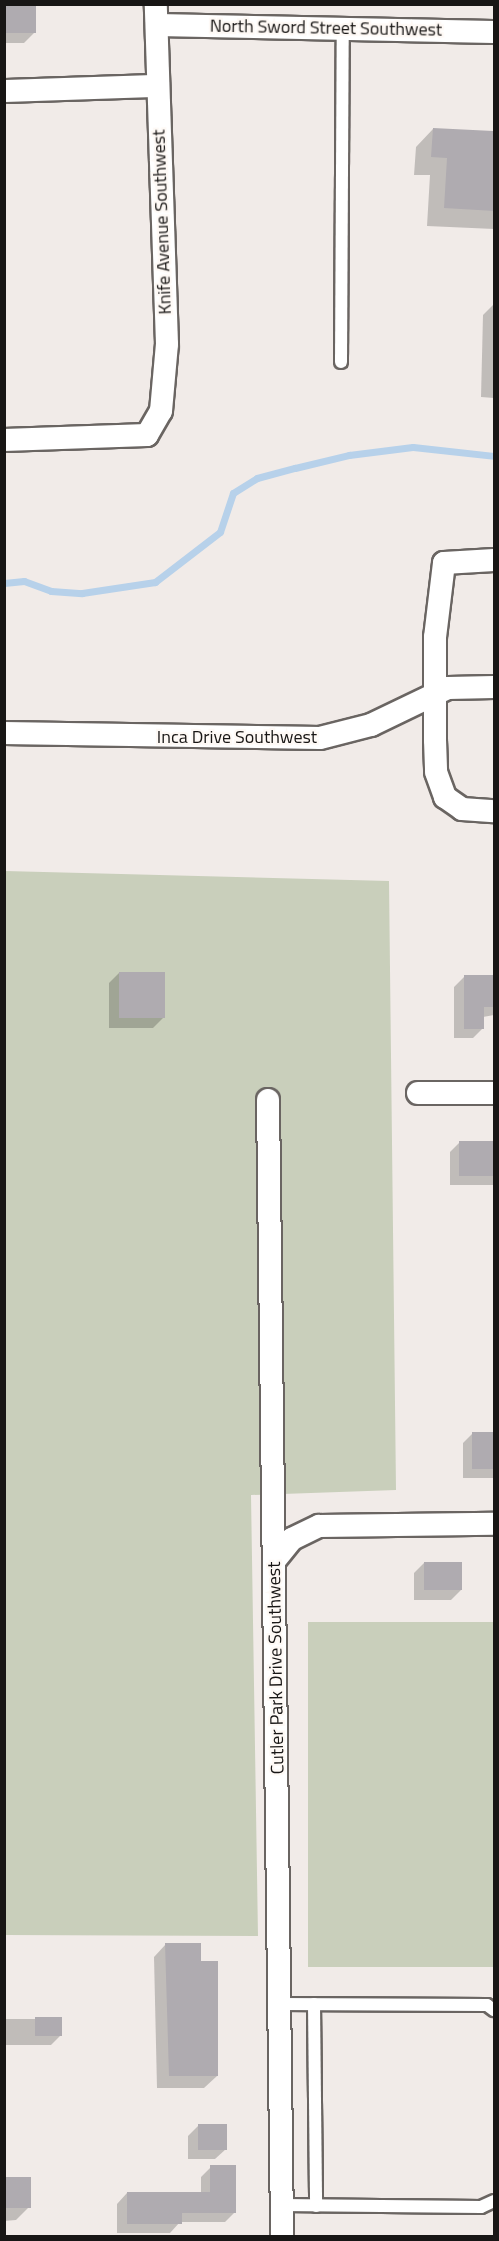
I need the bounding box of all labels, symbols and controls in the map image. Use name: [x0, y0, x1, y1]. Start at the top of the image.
street label: North Sword Street Southwest: [210, 15, 442, 41]
street label: Knife Avenue Southwest: [148, 129, 176, 315]
street label: Inca Drive Southwest: [157, 726, 317, 748]
street label: Cutler Park Drive Southwest: [263, 1561, 289, 1775]

